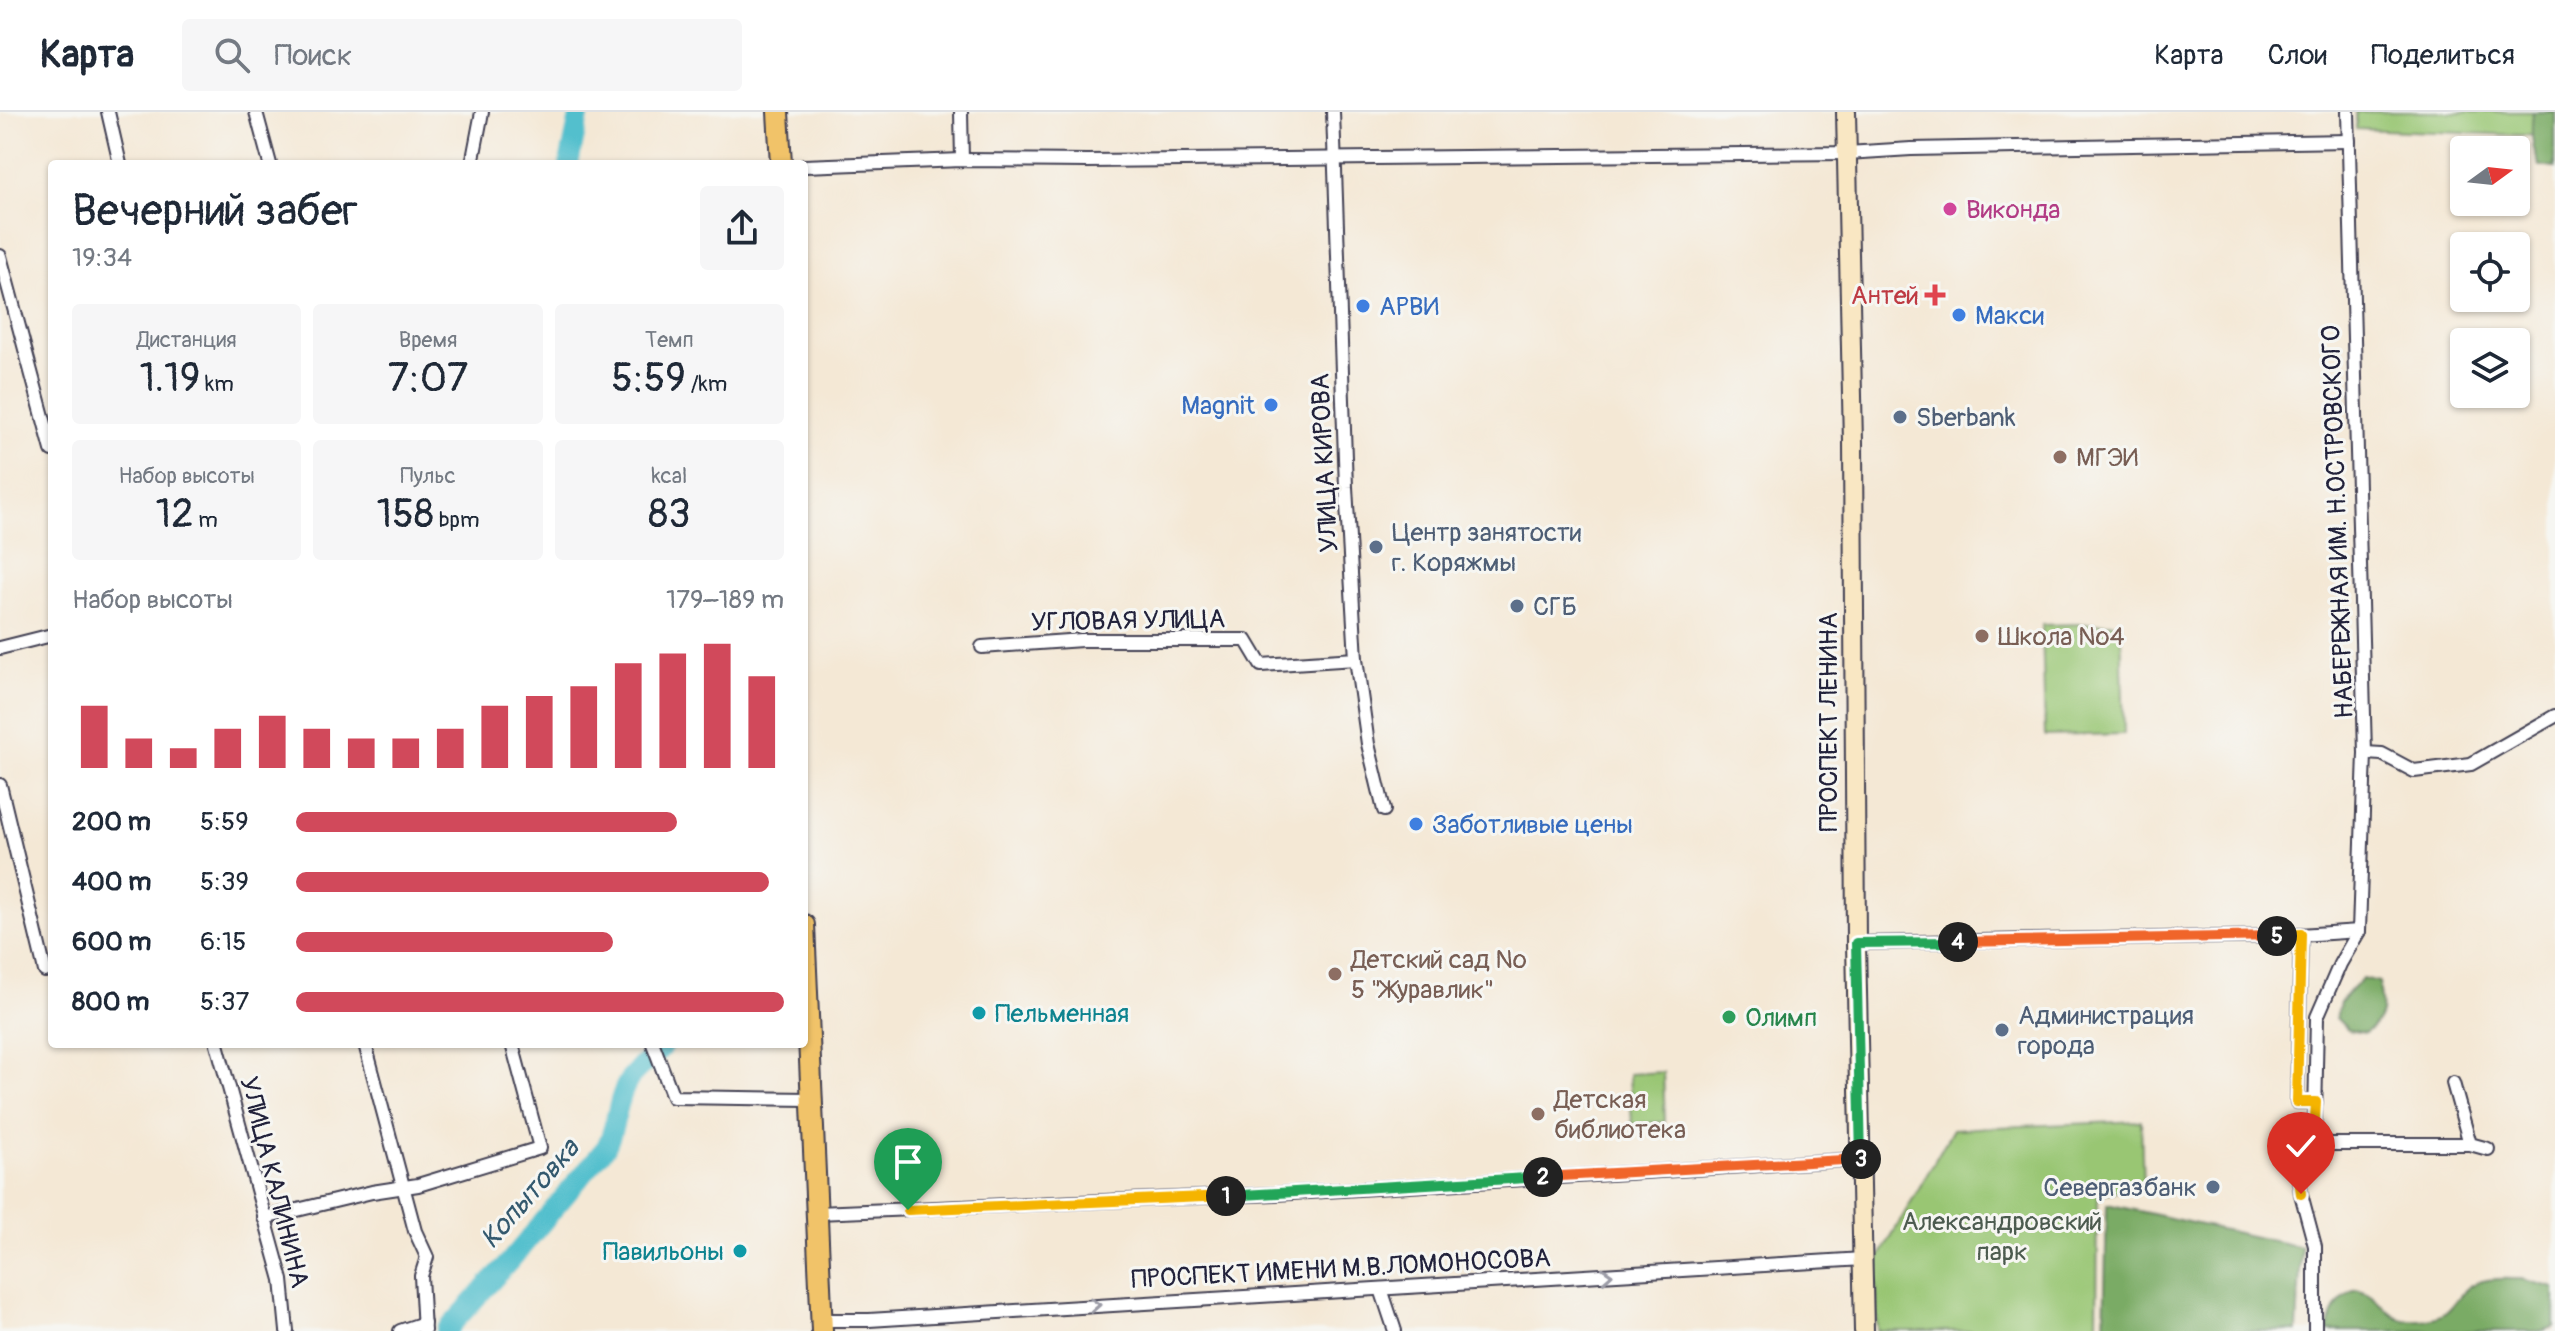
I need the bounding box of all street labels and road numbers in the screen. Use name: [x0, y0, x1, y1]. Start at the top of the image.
street label: НАБЕРЕЖНАЯ ИМ. Н.ОСТРОВСКОГО: [2315, 325, 2361, 719]
street label: УЛИЦА КИРОВА: [1304, 372, 1346, 553]
street label: УГЛОВАЯ УЛИЦА: [1030, 603, 1226, 639]
street label: ПРОСПЕКТ ЛЕНИНА: [1813, 612, 1845, 832]
street label: УЛИЦА КАЛИНИНА: [232, 1073, 316, 1291]
street label: ПРОСПЕКТ ИМЕНИ М.В.ЛОМОНОСОВА: [1130, 1242, 1552, 1296]

